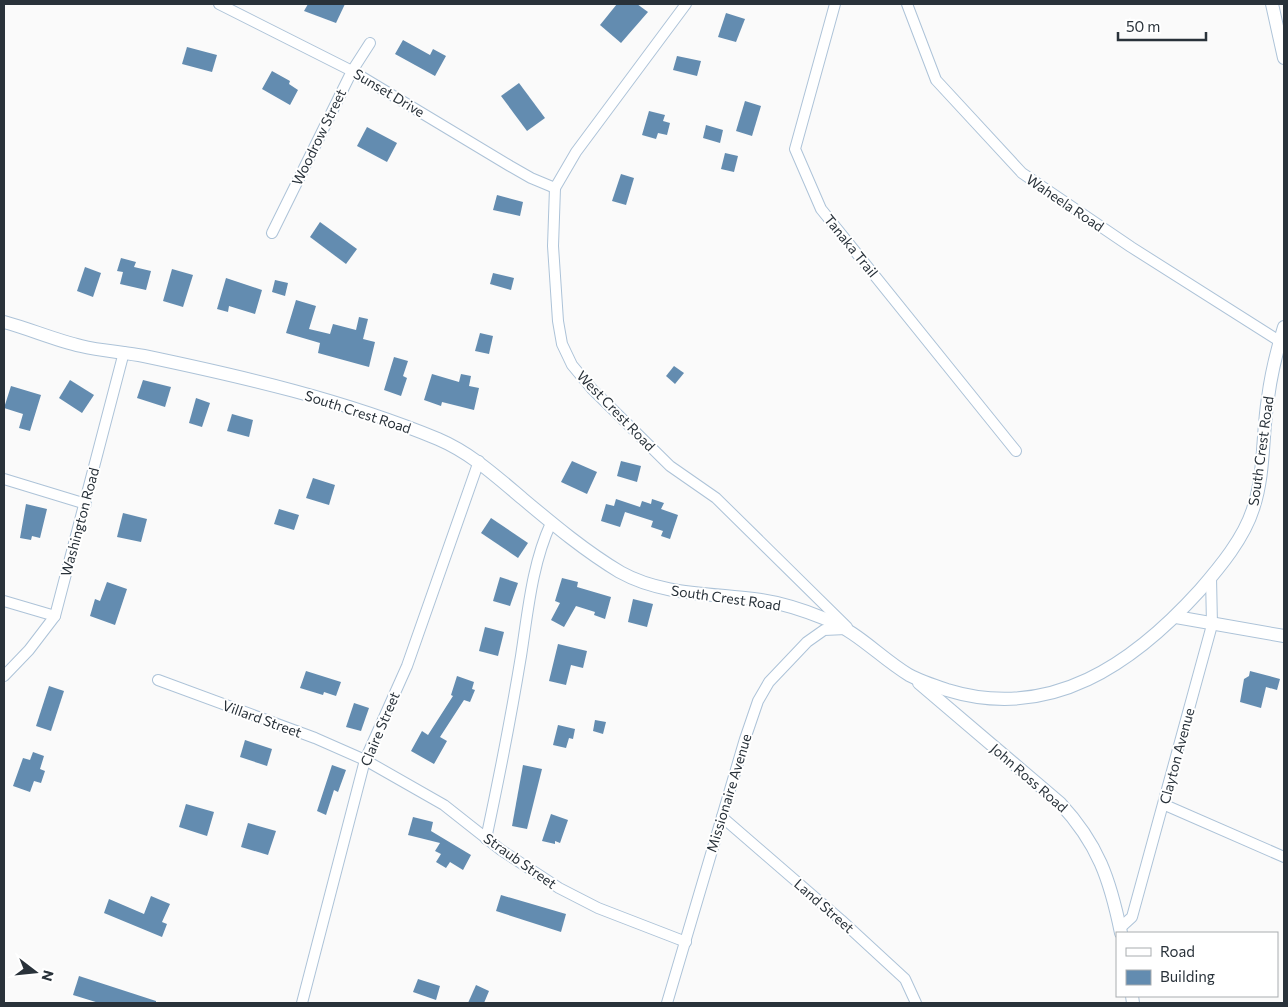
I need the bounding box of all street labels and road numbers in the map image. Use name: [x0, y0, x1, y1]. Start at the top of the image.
street label: Sunset Drive: [351, 65, 428, 120]
street label: Woodrow Street: [288, 86, 349, 188]
street label: Waheela Road: [1023, 170, 1107, 235]
street label: Tanaka Trail: [821, 211, 882, 280]
street label: West Crest Road: [574, 367, 659, 454]
street label: South Crest Road: [303, 386, 413, 437]
street label: South Crest Road: [1244, 395, 1277, 507]
street label: Washington Road: [57, 466, 102, 578]
street label: South Crest Road: [670, 581, 782, 614]
street label: Claire Street: [356, 689, 403, 769]
street label: Villard Street: [220, 696, 304, 741]
street label: Clayton Avenue: [1156, 706, 1198, 806]
street label: Missionaire Avenue: [702, 732, 755, 854]
street label: John Ross Road: [987, 740, 1071, 816]
street label: Straub Street: [481, 829, 560, 892]
street label: Land Street: [791, 875, 858, 936]

